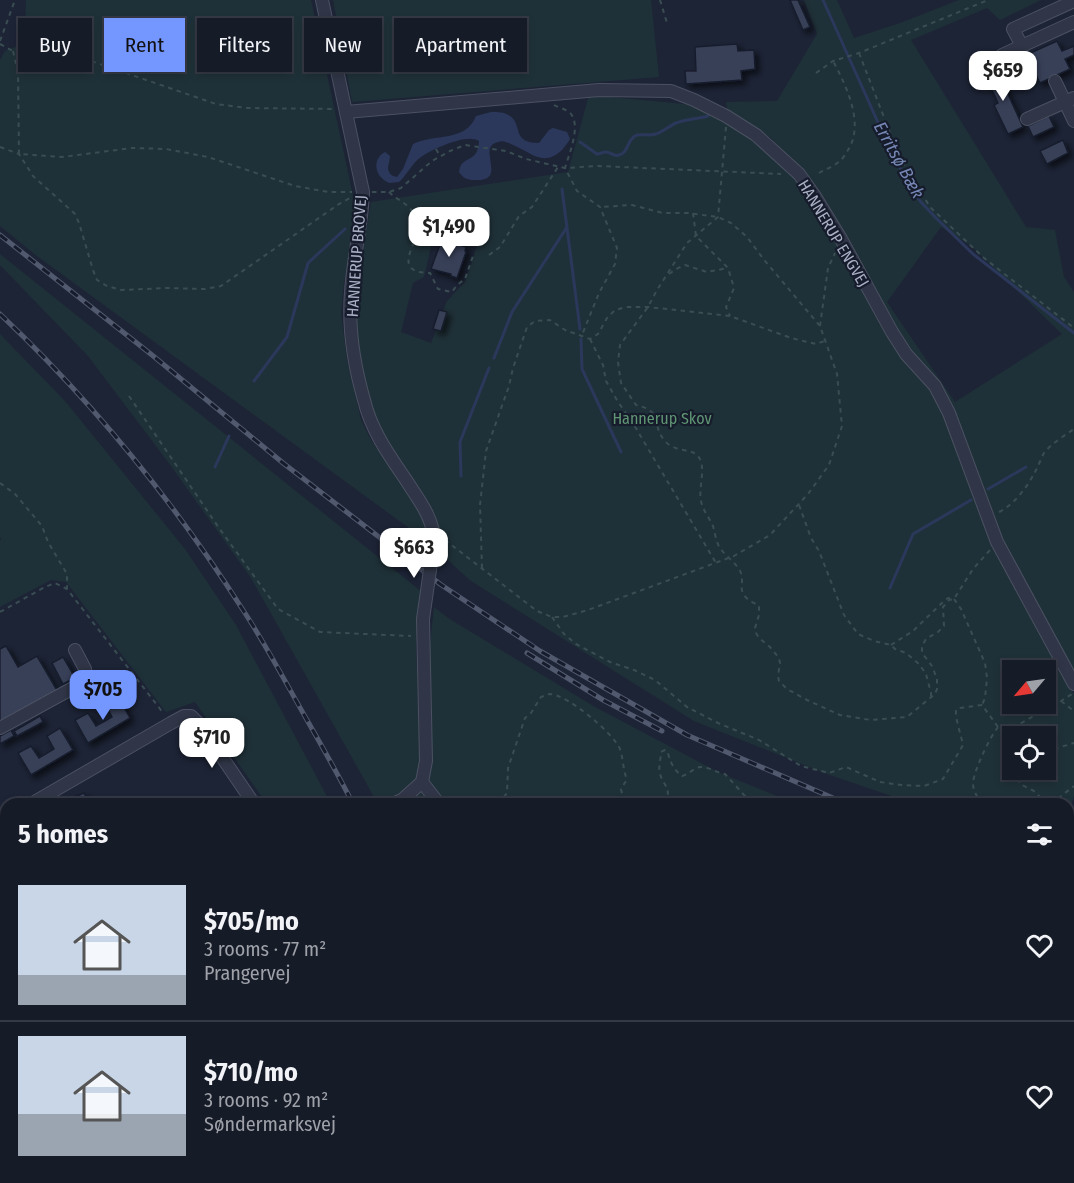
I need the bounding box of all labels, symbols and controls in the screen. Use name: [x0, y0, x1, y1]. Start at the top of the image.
chip: Buy: [18, 18, 92, 72]
chip: Rent: [104, 18, 185, 72]
chip: Filters: [197, 18, 292, 72]
chip: New: [304, 18, 382, 72]
chip: Apartment: [394, 18, 527, 72]
pin: $659: [967, 51, 1039, 102]
text: $659: [983, 58, 1023, 82]
water label: Erritsø Bæk: [869, 118, 929, 202]
street label: HANNERUP ENGVEJ: [794, 176, 873, 290]
street label: HANNERUP BROVEJ: [343, 194, 370, 318]
pin: $1,490: [400, 207, 498, 258]
text: $1,490: [423, 214, 475, 238]
park label: Hannerup Skov: [612, 409, 712, 428]
pin: $663: [378, 528, 450, 579]
text: $663: [394, 535, 434, 559]
north arrow: [1002, 660, 1056, 714]
map controls: [1002, 660, 1056, 780]
pin: $705: [67, 670, 139, 721]
text: $705: [84, 677, 122, 701]
pin: $710: [176, 718, 248, 769]
text: $710: [193, 725, 231, 749]
button: locate: [1002, 726, 1056, 780]
icon: filters: [1023, 818, 1056, 851]
text: 5 homes: [18, 819, 108, 850]
text: $705/mo: [204, 906, 299, 937]
icon: home: [66, 909, 138, 981]
icon: heart: [1023, 929, 1056, 962]
text: 3 rooms · 77 m²: [204, 937, 326, 961]
text: Prangervej: [204, 961, 290, 985]
text: $710/mo: [204, 1057, 298, 1088]
icon: home: [66, 1060, 138, 1132]
icon: heart: [1023, 1080, 1056, 1113]
text: 3 rooms · 92 m²: [204, 1088, 328, 1112]
text: Søndermarksvej: [204, 1112, 336, 1136]

